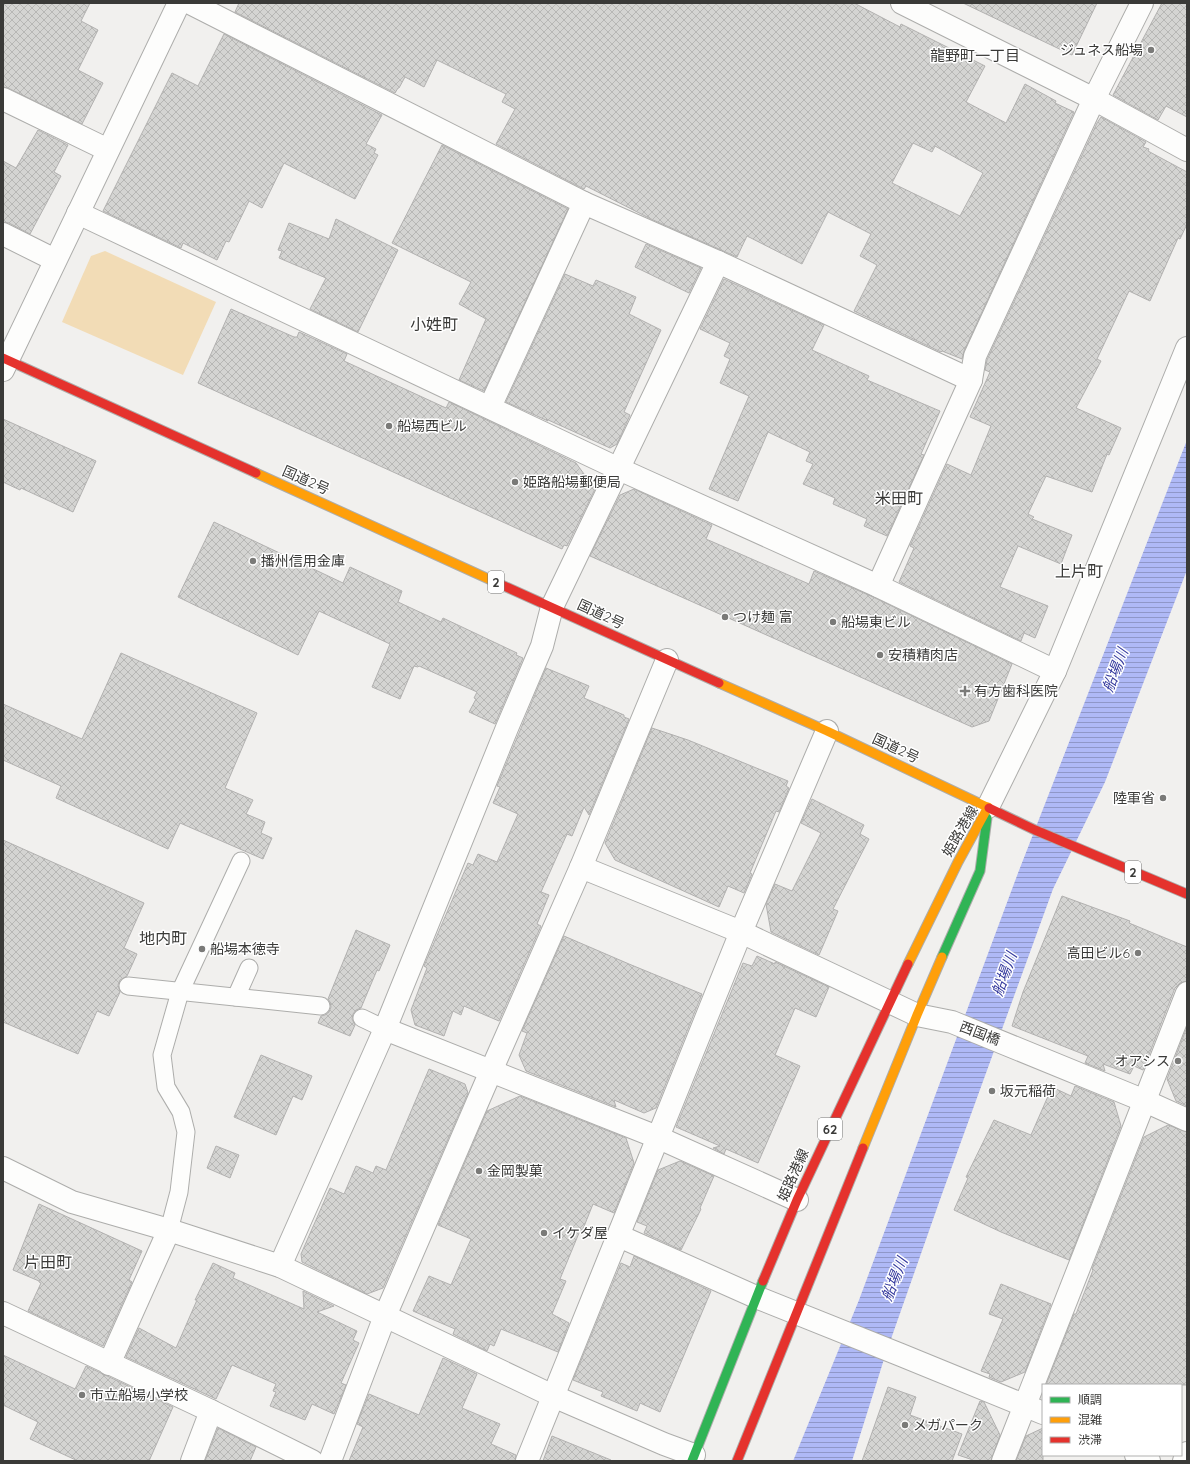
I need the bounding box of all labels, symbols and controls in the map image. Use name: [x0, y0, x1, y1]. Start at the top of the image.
place label: ジュネス船場: [1060, 41, 1143, 59]
marker: ジュネス船場: [1146, 45, 1156, 55]
district label: 龍野町一丁目: [930, 46, 1020, 65]
district label: 小姓町: [410, 314, 458, 334]
place label: 船場西ビル: [397, 417, 467, 435]
marker: 船場西ビル: [384, 421, 394, 431]
street label: 国道2号: [280, 462, 332, 498]
place label: 姫路船場郵便局: [523, 473, 621, 491]
marker: 姫路船場郵便局: [510, 477, 520, 487]
district label: 米田町: [875, 488, 923, 508]
place label: 播州信用金庫: [261, 552, 345, 570]
marker: 播州信用金庫: [248, 556, 258, 566]
district label: 上片町: [1055, 561, 1103, 581]
road number: 2: [488, 571, 504, 593]
street label: 国道2号: [575, 595, 627, 633]
place label: つけ麺 富: [733, 608, 793, 626]
marker: つけ麺 富: [720, 612, 730, 622]
place label: 船場東ビル: [841, 613, 911, 631]
marker: 船場東ビル: [828, 617, 838, 627]
water label: 船場川: [1098, 644, 1133, 694]
place label: 安積精肉店: [888, 646, 958, 664]
marker: 安積精肉店: [875, 650, 885, 660]
place label: 有方歯科医院: [974, 682, 1058, 700]
marker: 有方歯科医院: [959, 685, 971, 697]
street label: 国道2号: [870, 729, 922, 767]
place label: 陸軍省: [1113, 789, 1155, 807]
marker: 陸軍省: [1158, 793, 1168, 803]
street label: 姫路港線: [938, 802, 982, 860]
road number: 2: [1125, 861, 1141, 883]
district label: 地内町: [139, 928, 187, 948]
place label: 船場本徳寺: [210, 940, 280, 958]
marker: 船場本徳寺: [197, 944, 207, 954]
place label: 高田ビル6: [1066, 944, 1130, 962]
water label: 船場川: [987, 948, 1021, 998]
marker: 高田ビル6: [1133, 948, 1143, 958]
street label: 西国橋: [957, 1017, 1003, 1049]
place label: オアシス: [1115, 1052, 1170, 1070]
marker: オアシス: [1173, 1056, 1183, 1066]
place label: 坂元稲荷: [1000, 1082, 1056, 1100]
marker: 坂元稲荷: [987, 1086, 997, 1096]
road number: 62: [818, 1118, 842, 1140]
street label: 姫路港線: [773, 1146, 813, 1204]
place label: 金岡製菓: [487, 1162, 543, 1180]
marker: 金岡製菓: [474, 1166, 484, 1176]
place label: イケダ屋: [552, 1224, 608, 1242]
marker: イケダ屋: [539, 1228, 549, 1238]
district label: 片田町: [24, 1252, 72, 1272]
water label: 船場川: [877, 1253, 912, 1303]
legend: [1042, 1384, 1182, 1456]
place label: 市立船場小学校: [90, 1386, 188, 1404]
marker: 市立船場小学校: [77, 1390, 87, 1400]
text: 順調: [1078, 1392, 1102, 1407]
text: 混雑: [1078, 1412, 1102, 1427]
place label: メガパーク: [913, 1416, 983, 1434]
marker: メガパーク: [900, 1420, 910, 1430]
text: 渋滞: [1078, 1432, 1102, 1447]

